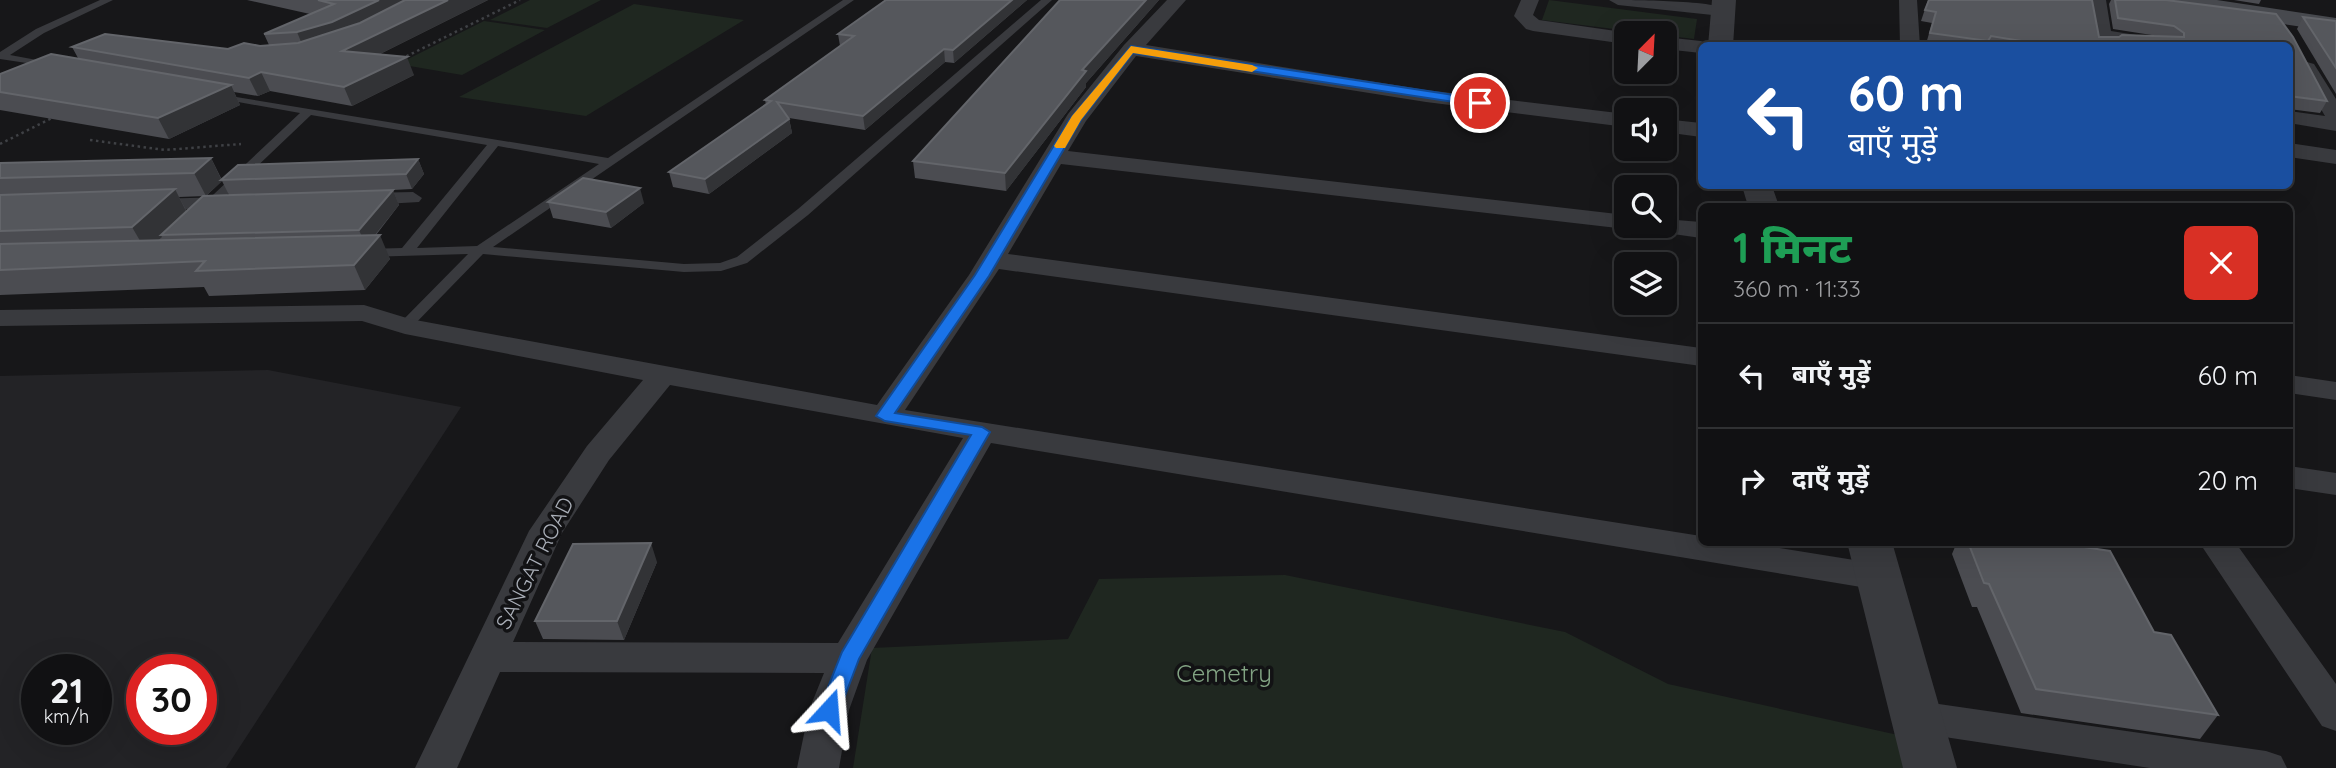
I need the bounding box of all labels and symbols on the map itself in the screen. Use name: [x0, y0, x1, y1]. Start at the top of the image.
north arrow: [1614, 21, 1676, 84]
pin: [1450, 73, 1510, 133]
street label: SANGAT ROAD: [490, 493, 578, 633]
speed limit sign: 30: [126, 654, 217, 745]
park label: Cemetry: [1176, 658, 1272, 688]
position arrow: [792, 673, 866, 747]

